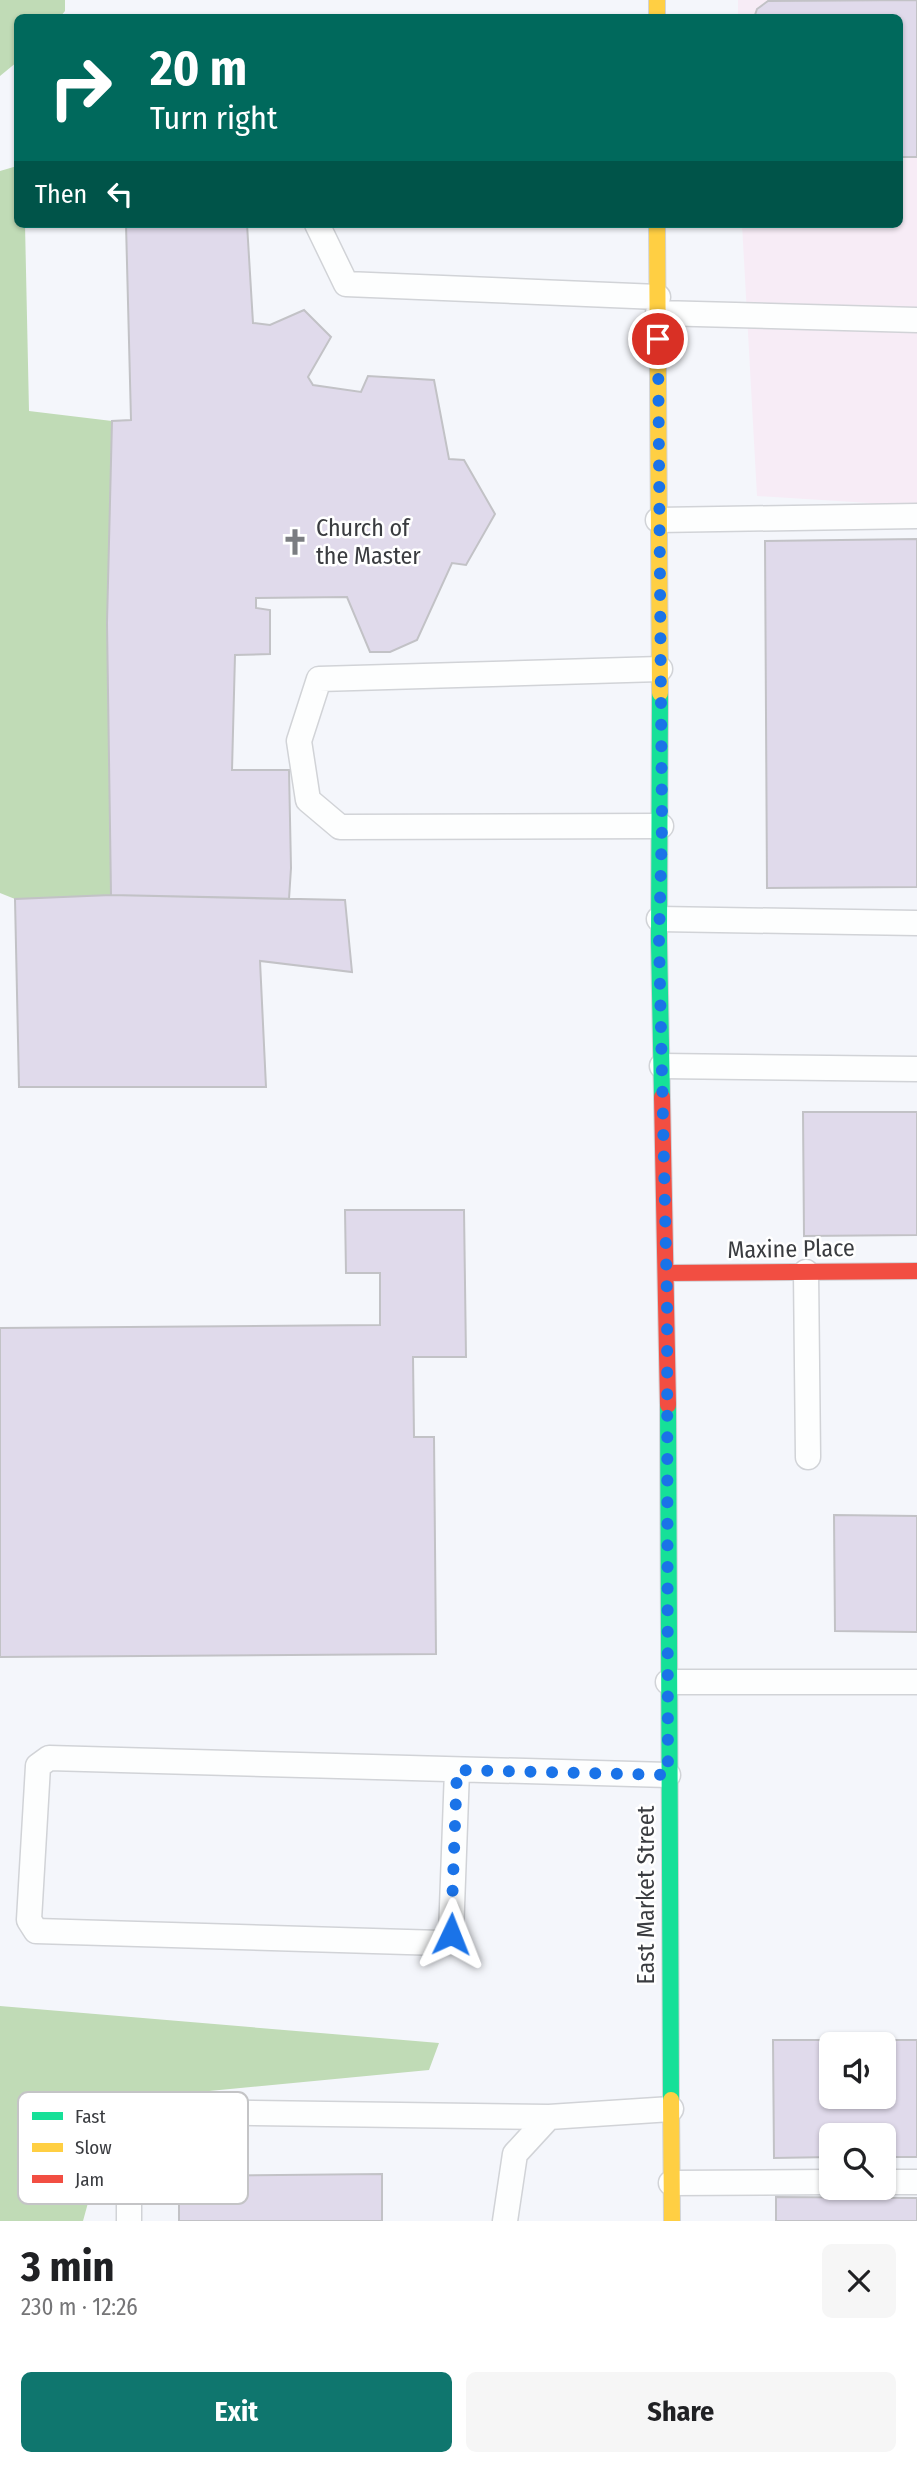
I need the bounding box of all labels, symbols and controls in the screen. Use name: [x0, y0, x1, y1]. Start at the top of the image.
text: 20 m: [150, 39, 247, 98]
icon: right: [35, 42, 126, 133]
text: Turn right: [150, 99, 277, 137]
icon: left: [101, 175, 139, 213]
text: Then: [35, 179, 87, 210]
pin: [628, 309, 688, 369]
icon: arrive: [639, 320, 677, 358]
place label: Church of the Master: [316, 514, 421, 570]
church icon: Church of the Master: [280, 527, 310, 557]
street label: Maxine Place: [727, 1234, 855, 1264]
street label: East Market Street: [632, 1805, 660, 1984]
position arrow: [414, 1897, 488, 1971]
map controls: [819, 2032, 896, 2200]
button: sound: [819, 2032, 896, 2109]
legend: [18, 2092, 248, 2204]
text: Fast: [75, 2105, 106, 2128]
button: search: [819, 2123, 896, 2200]
text: Slow: [75, 2136, 112, 2159]
text: Jam: [75, 2168, 104, 2191]
text: 3 min: [21, 2242, 115, 2292]
button: close: [822, 2244, 896, 2318]
text: 230 m · 12:26: [21, 2293, 138, 2321]
button: Exit: [21, 2372, 452, 2452]
button: Share: [466, 2372, 896, 2452]

